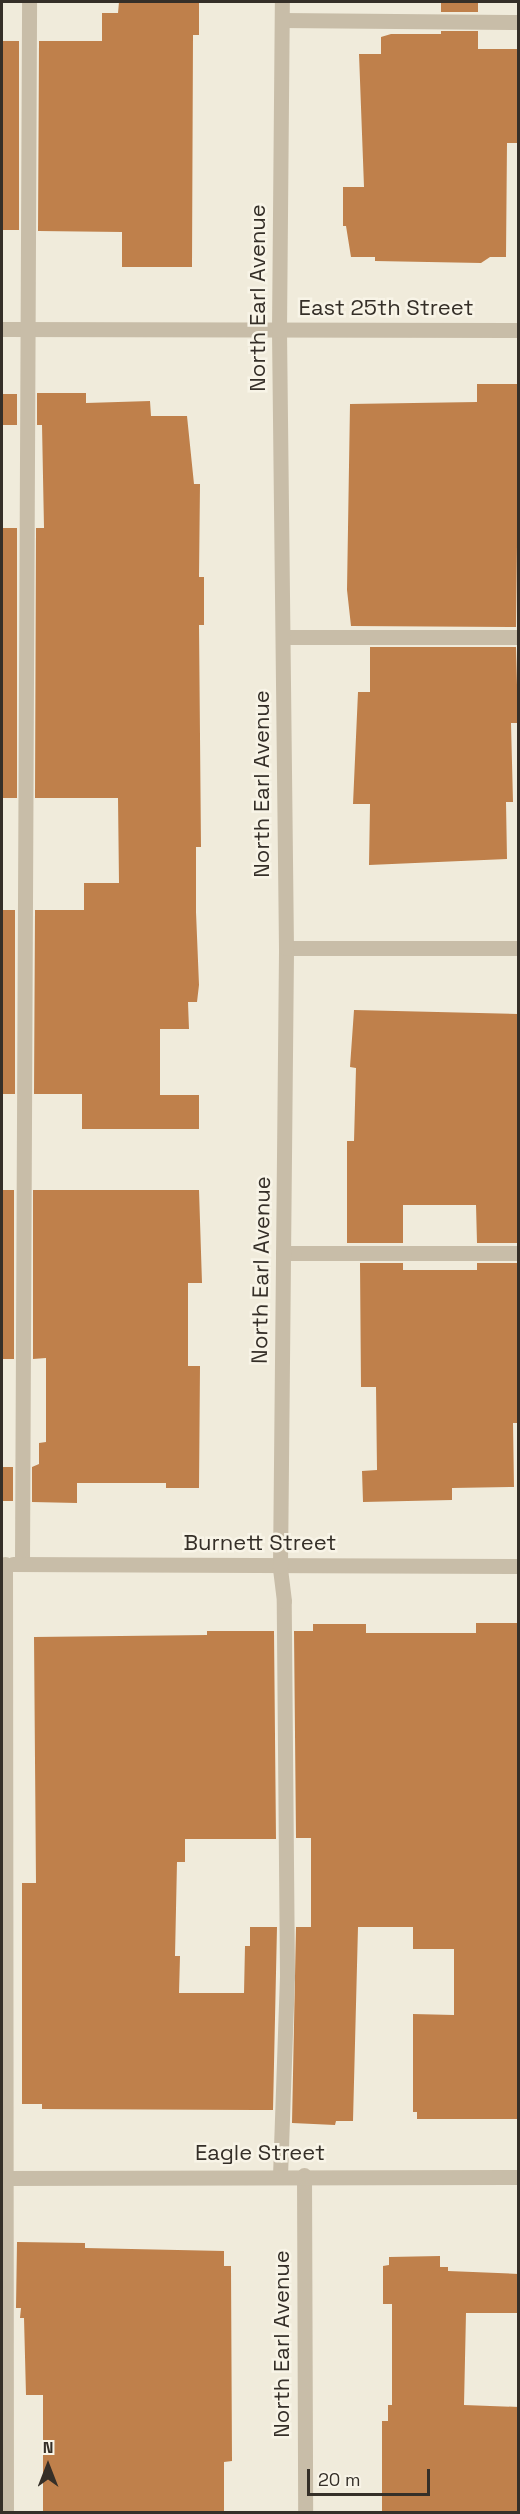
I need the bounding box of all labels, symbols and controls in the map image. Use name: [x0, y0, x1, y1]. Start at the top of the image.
street label: North Earl Avenue: [245, 204, 271, 392]
street label: East 25th Street: [298, 295, 474, 321]
street label: North Earl Avenue: [249, 690, 275, 878]
street label: North Earl Avenue: [246, 1176, 276, 1364]
street label: Burnett Street: [184, 1530, 336, 1556]
street label: Eagle Street: [195, 2140, 325, 2166]
street label: North Earl Avenue: [269, 2250, 295, 2438]
north arrow: [18, 2436, 78, 2496]
text: N: [43, 2437, 53, 2458]
scale bar: [310, 2457, 433, 2495]
text: 20 m: [318, 2468, 361, 2491]

